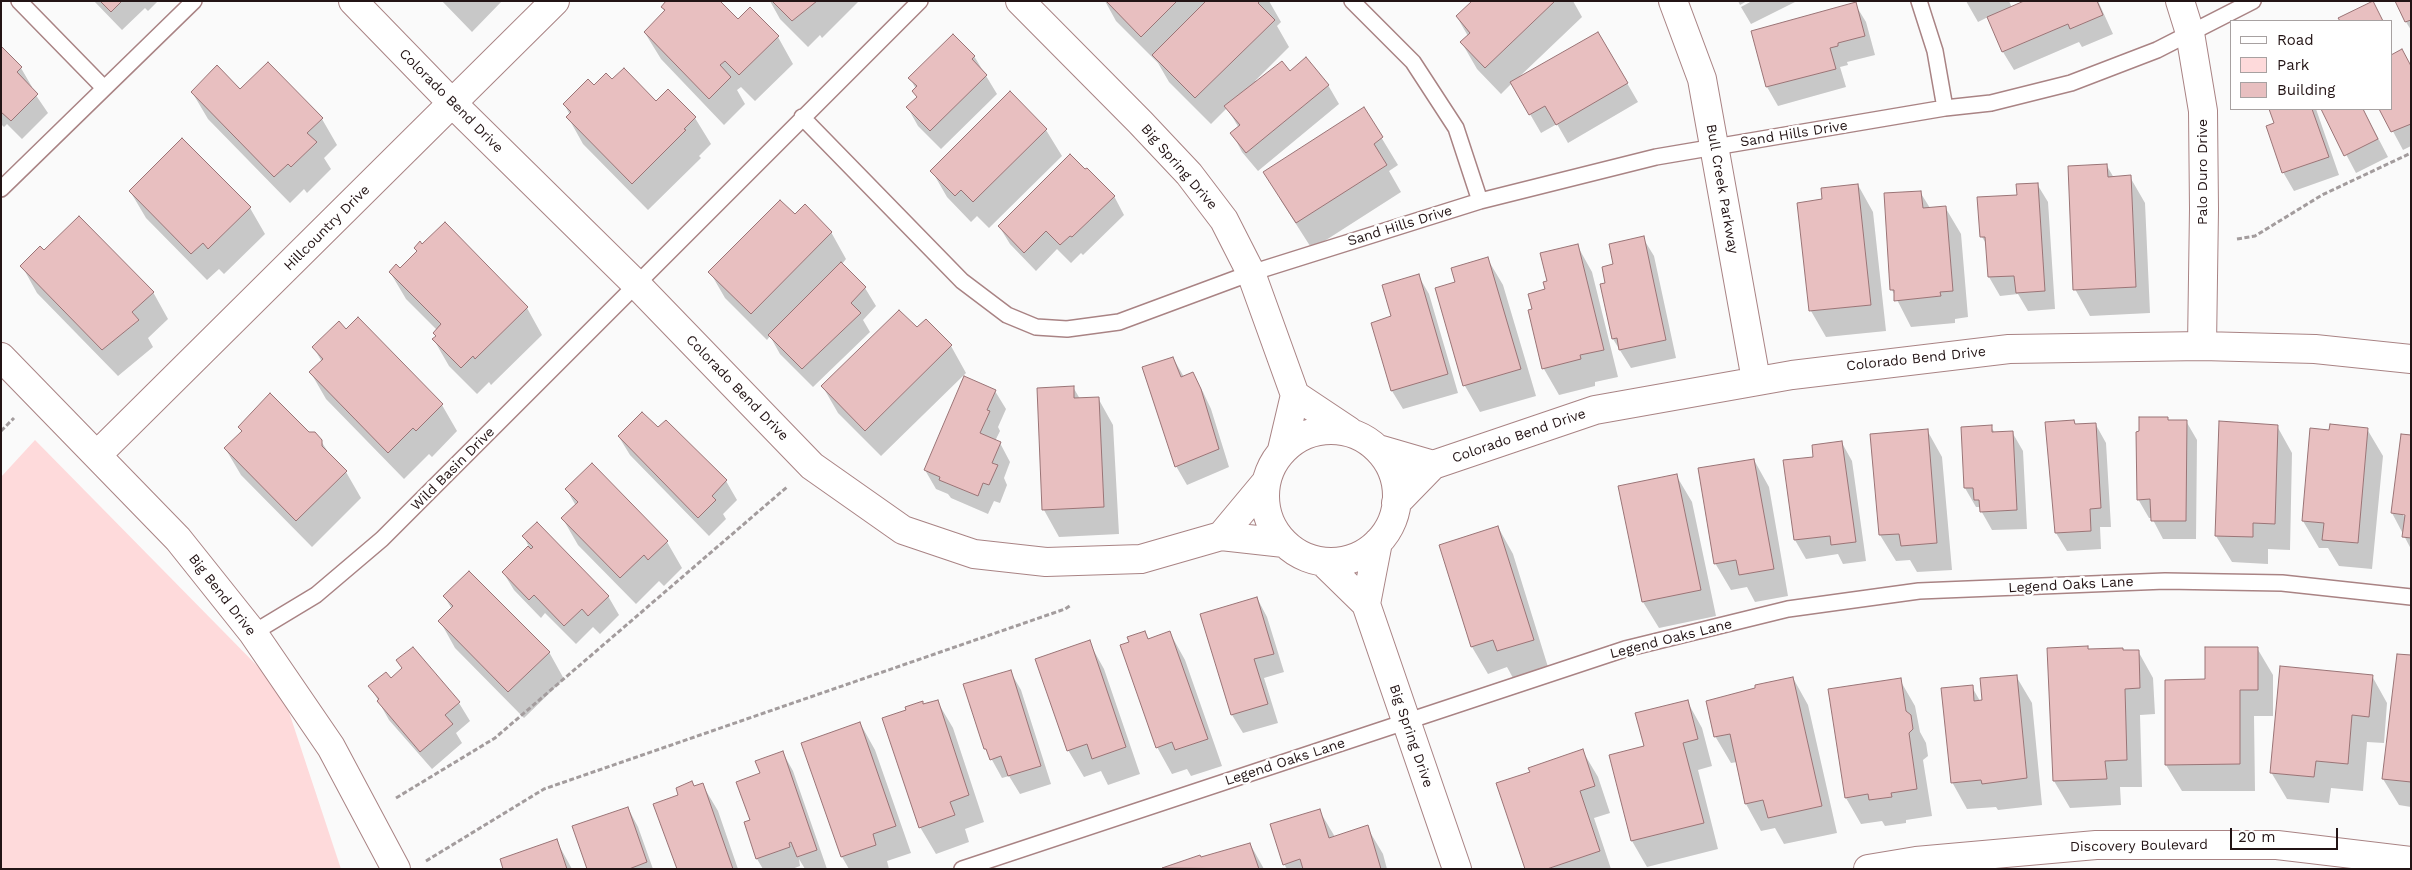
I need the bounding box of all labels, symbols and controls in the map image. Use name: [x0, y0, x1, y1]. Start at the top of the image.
legend: [2230, 20, 2392, 110]
text: Road: [2277, 31, 2314, 49]
street label: Colorado Bend Drive: [395, 45, 507, 157]
text: Park: [2277, 56, 2309, 74]
text: Building: [2277, 81, 2335, 99]
street label: Sand Hills Drive: [1739, 117, 1849, 151]
street label: Palo Duro Drive: [2195, 119, 2211, 225]
street label: Big Spring Drive: [1137, 121, 1221, 213]
street label: Bull Creek Parkway: [1702, 123, 1742, 255]
street label: Hillcountry Drive: [281, 182, 373, 274]
street label: Sand Hills Drive: [1346, 202, 1454, 250]
street label: Colorado Bend Drive: [682, 332, 792, 444]
street label: Colorado Bend Drive: [1845, 343, 1987, 375]
street label: Colorado Bend Drive: [1450, 405, 1588, 467]
street label: Wild Basin Drive: [408, 424, 498, 514]
street label: Big Bend Drive: [185, 551, 259, 639]
street label: Legend Oaks Lane: [2008, 573, 2134, 597]
street label: Legend Oaks Lane: [1608, 616, 1734, 662]
street label: Big Spring Drive: [1385, 682, 1437, 790]
street label: Legend Oaks Lane: [1223, 735, 1347, 789]
scale bar: [2232, 818, 2340, 850]
text: 20 m: [2238, 828, 2276, 846]
street label: Discovery Boulevard: [2070, 836, 2208, 856]

